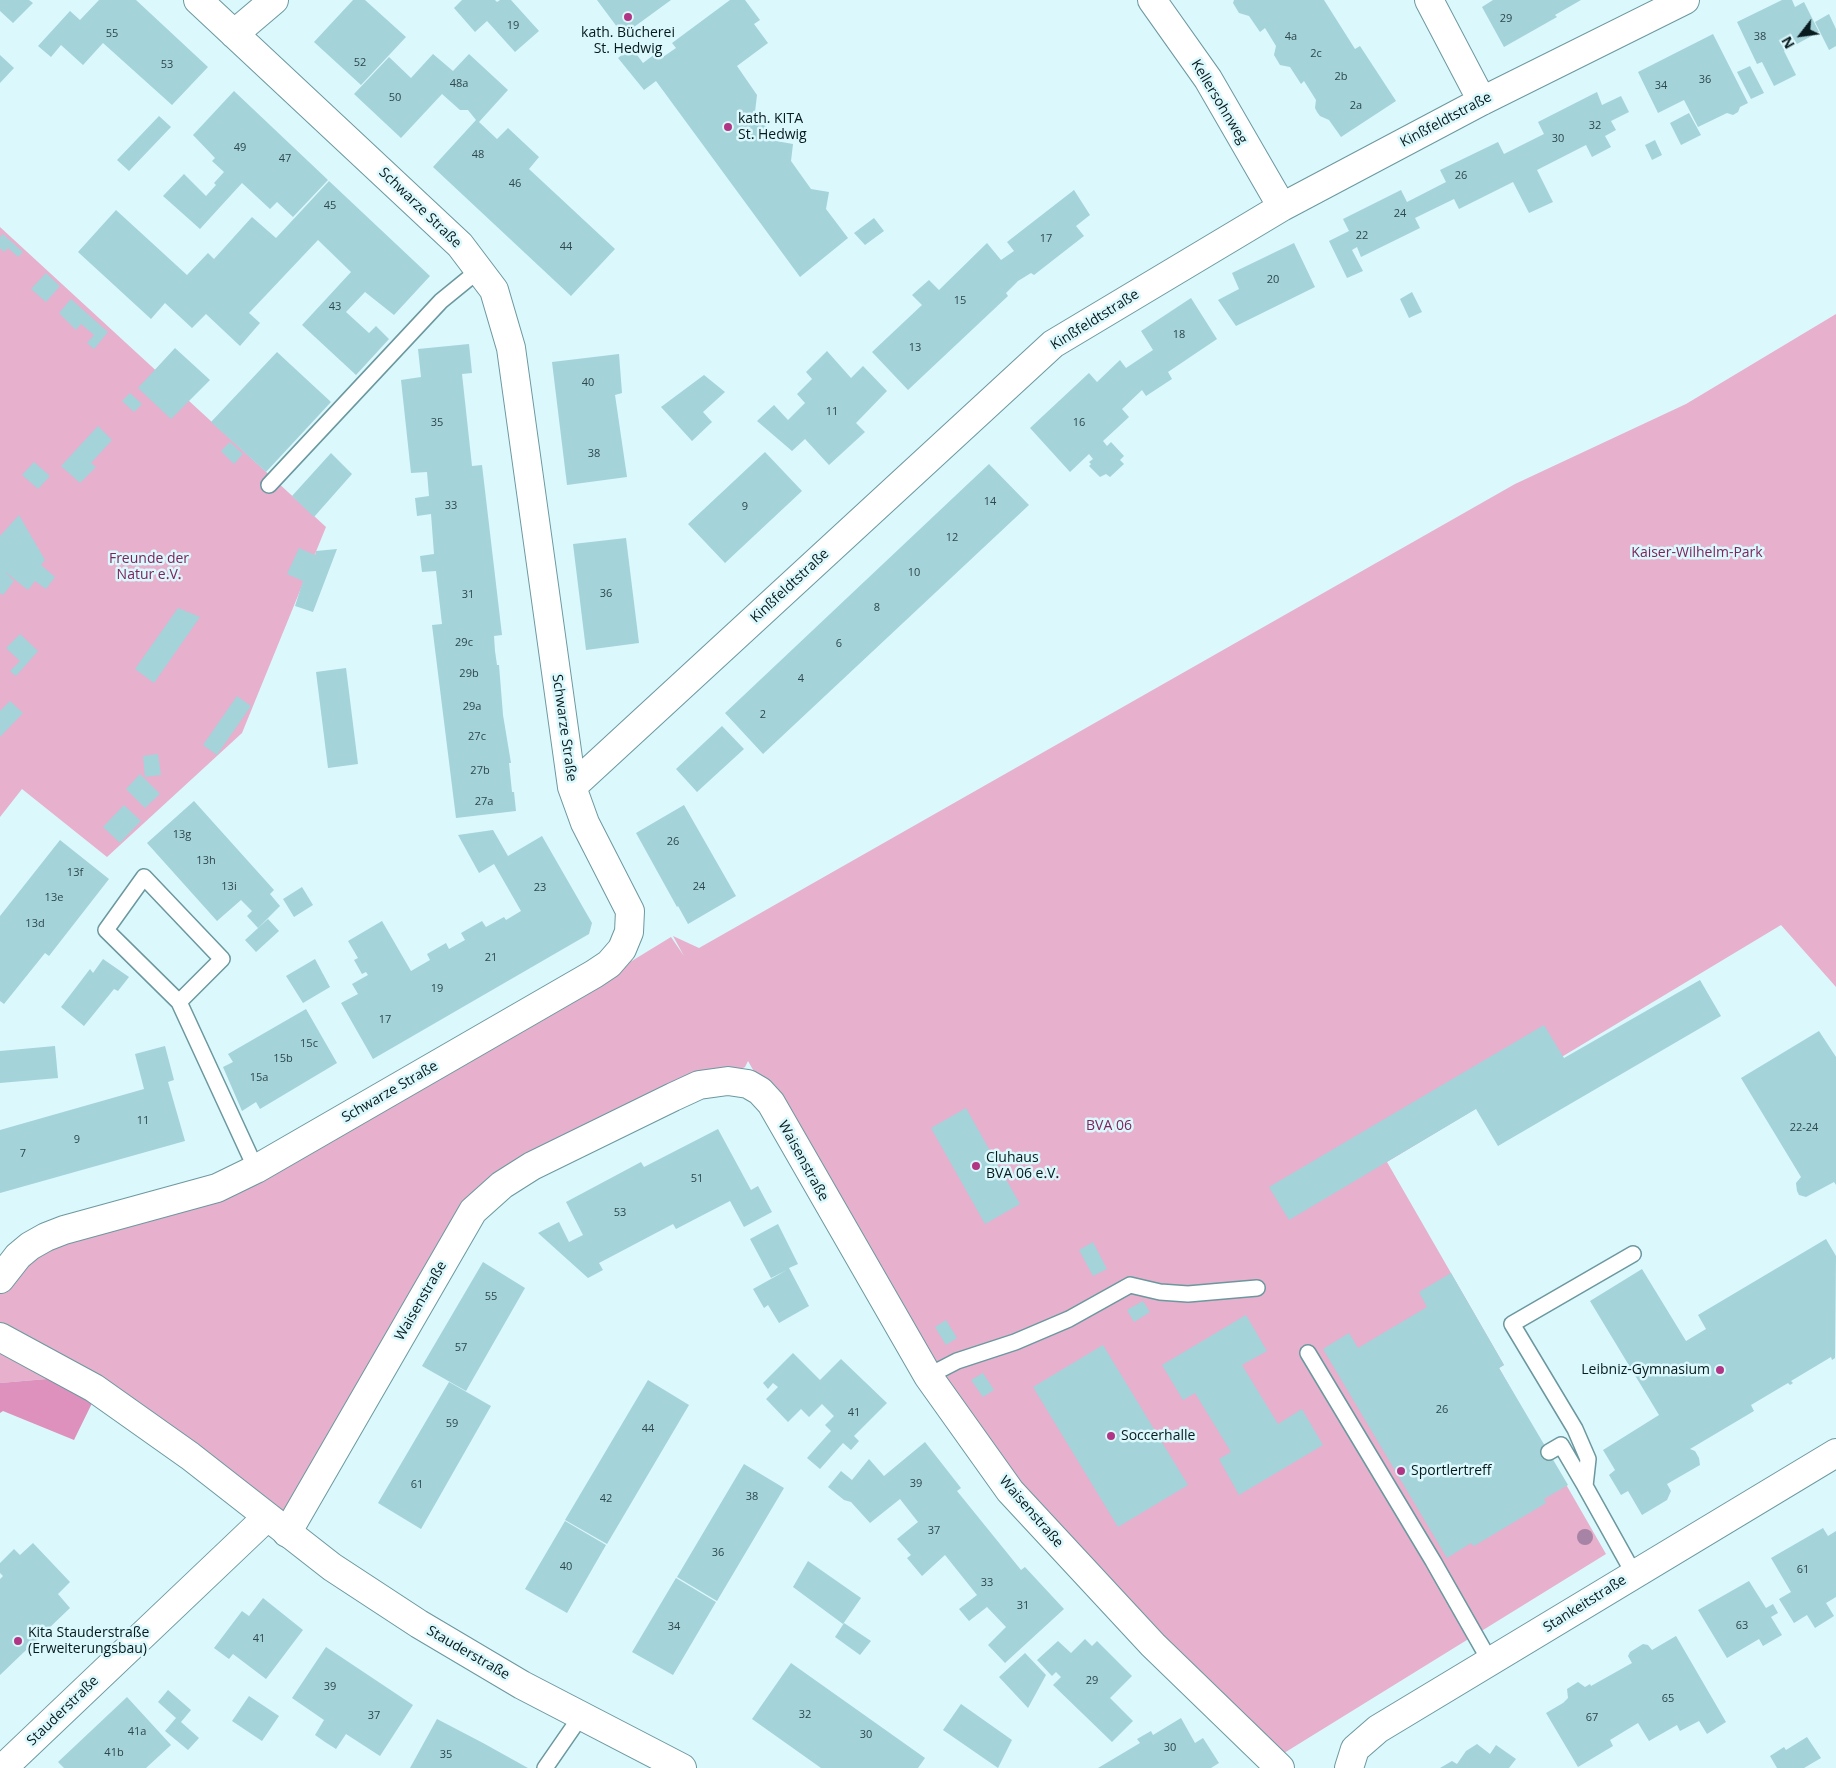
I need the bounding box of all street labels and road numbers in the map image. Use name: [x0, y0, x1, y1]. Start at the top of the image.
street label: Kellersohnweg: [1187, 57, 1251, 147]
street label: Kinßfeldtstraße: [1398, 89, 1494, 151]
street label: Schwarze Straße: [375, 164, 465, 252]
street label: Kinßfeldtstraße: [1048, 286, 1142, 354]
street label: Kinßfeldtstraße: [747, 545, 833, 627]
street label: Schwarze Straße: [548, 673, 580, 783]
street label: Schwarze Straße: [339, 1058, 441, 1126]
street label: Waisenstraße: [774, 1118, 832, 1204]
street label: Waisenstraße: [391, 1258, 451, 1344]
street label: Waisenstraße: [995, 1473, 1067, 1551]
street label: Stankeitstraße: [1540, 1572, 1630, 1636]
street label: Stauderstraße: [424, 1622, 512, 1684]
street label: Stauderstraße: [24, 1673, 102, 1749]

